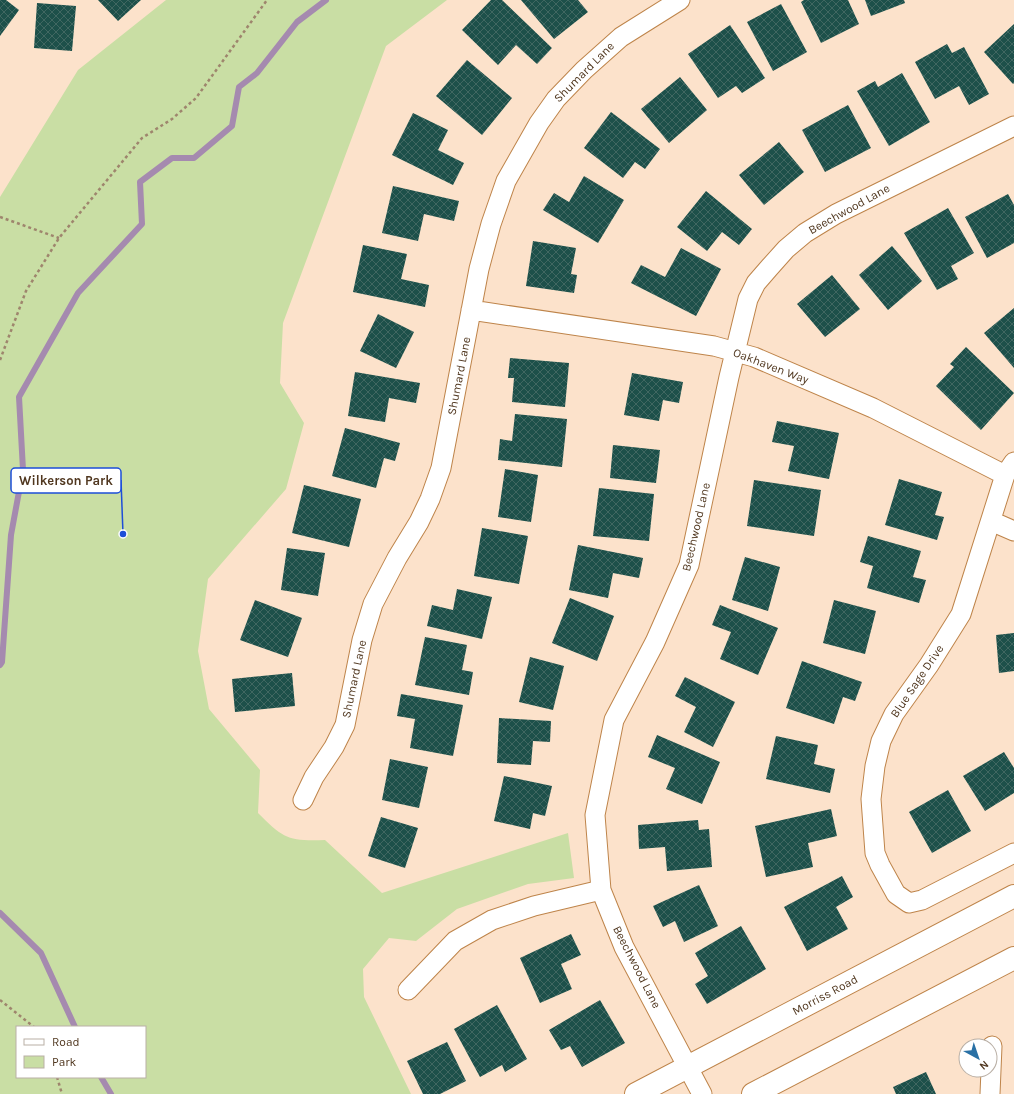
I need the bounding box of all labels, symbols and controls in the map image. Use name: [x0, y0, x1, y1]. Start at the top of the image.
street label: Shumard Lane: [551, 39, 617, 105]
street label: Beechwood Lane: [806, 181, 892, 237]
street label: Shumard Lane: [445, 336, 473, 416]
street label: Oakhaven Way: [731, 345, 811, 387]
callout: Wilkerson Park: [11, 468, 121, 493]
text: Wilkerson Park: [19, 473, 113, 488]
street label: Beechwood Lane: [679, 481, 713, 573]
street label: Shumard Lane: [339, 639, 369, 719]
street label: Blue Sage Drive: [887, 642, 947, 720]
street label: Beechwood Lane: [610, 923, 664, 1011]
street label: Morriss Road: [790, 972, 860, 1018]
legend: [16, 1026, 146, 1078]
text: Road: [52, 1035, 80, 1049]
north arrow: [958, 1038, 998, 1078]
text: Park: [52, 1055, 77, 1069]
text: N: [977, 1058, 991, 1073]

